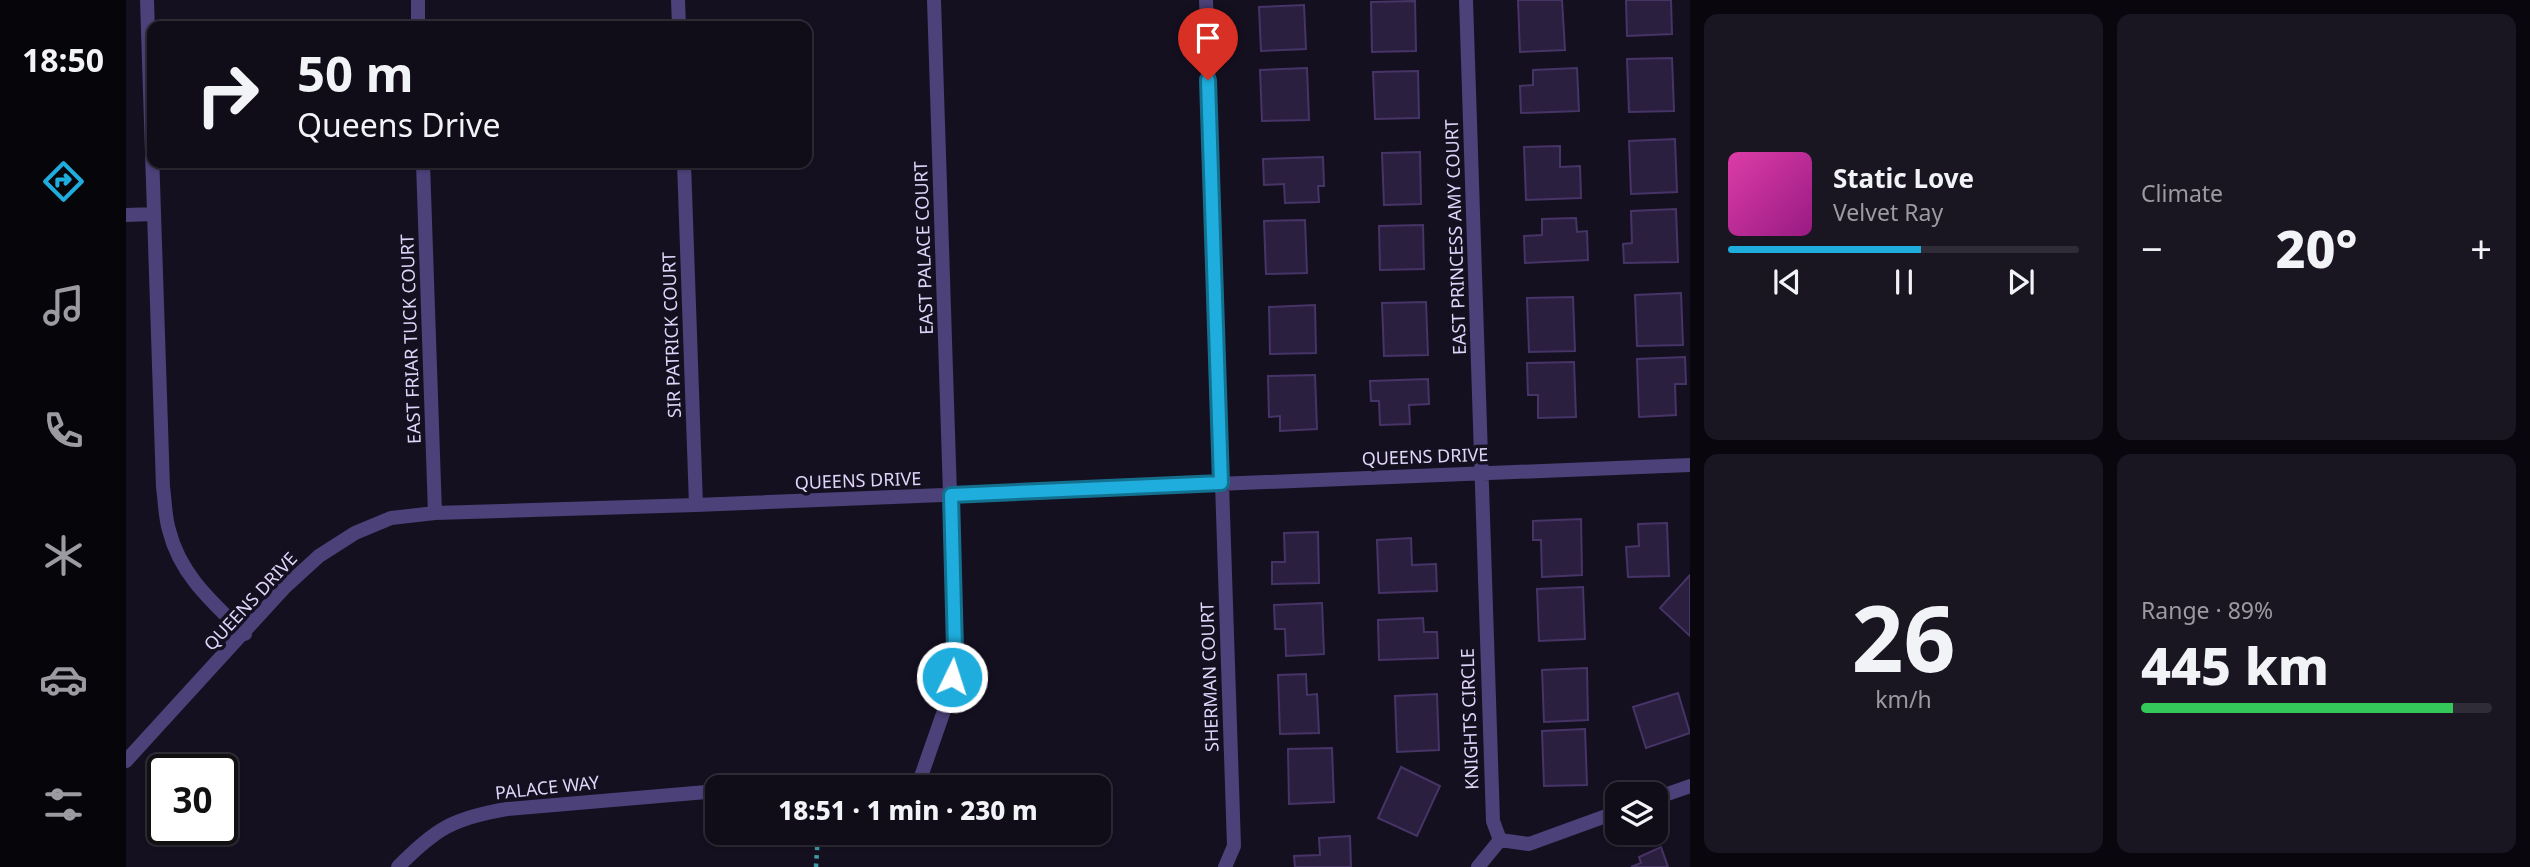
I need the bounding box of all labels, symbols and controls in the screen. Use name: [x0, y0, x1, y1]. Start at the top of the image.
pin: [1178, 8, 1238, 80]
icon: arrive: [1189, 19, 1227, 57]
text: 18:50: [22, 38, 104, 81]
text: 50 m: [297, 40, 414, 106]
icon: right: [182, 49, 273, 140]
text: Queens Drive: [297, 103, 500, 146]
street label: EAST PRINCESS AMY COURT: [1439, 119, 1471, 355]
icon: directions: [39, 157, 88, 206]
text: Static Love: [1833, 160, 1974, 196]
street label: EAST PALACE COURT: [908, 161, 938, 335]
text: Climate: [2141, 177, 2223, 209]
text: Velvet Ray: [1833, 196, 1943, 228]
text: 20°: [2275, 212, 2358, 283]
text: −: [2141, 222, 2163, 274]
text: +: [2470, 222, 2492, 274]
street label: EAST FRIAR TUCK COURT: [394, 234, 426, 444]
street label: SIR PATRICK COURT: [656, 252, 686, 418]
icon: previous: [1768, 263, 1806, 301]
icon: pause: [1885, 263, 1923, 301]
icon: next: [2002, 263, 2040, 301]
icon: music: [39, 281, 88, 330]
icon: phone: [39, 406, 88, 455]
street label: QUEENS DRIVE: [1361, 442, 1489, 470]
street label: QUEENS DRIVE: [794, 466, 922, 494]
icon: climate: [39, 531, 88, 580]
street label: QUEENS DRIVE: [198, 546, 302, 656]
text: 26: [1851, 575, 1956, 699]
text: Range · 89%: [2141, 594, 2273, 626]
street label: SHERMAN COURT: [1194, 602, 1224, 752]
text: 445 km: [2141, 629, 2329, 700]
position arrow: [915, 640, 989, 714]
street label: KNIGHTS CIRCLE: [1455, 648, 1483, 790]
icon: car: [39, 655, 88, 704]
text: km/h: [1875, 683, 1932, 715]
speed limit sign: 30: [147, 754, 238, 845]
street label: PALACE WAY: [494, 770, 601, 804]
icon: filters: [39, 780, 88, 829]
map controls: [1605, 782, 1668, 845]
button: layers: [1605, 782, 1668, 845]
text: 18:51 · 1 min · 230 m: [778, 792, 1038, 828]

